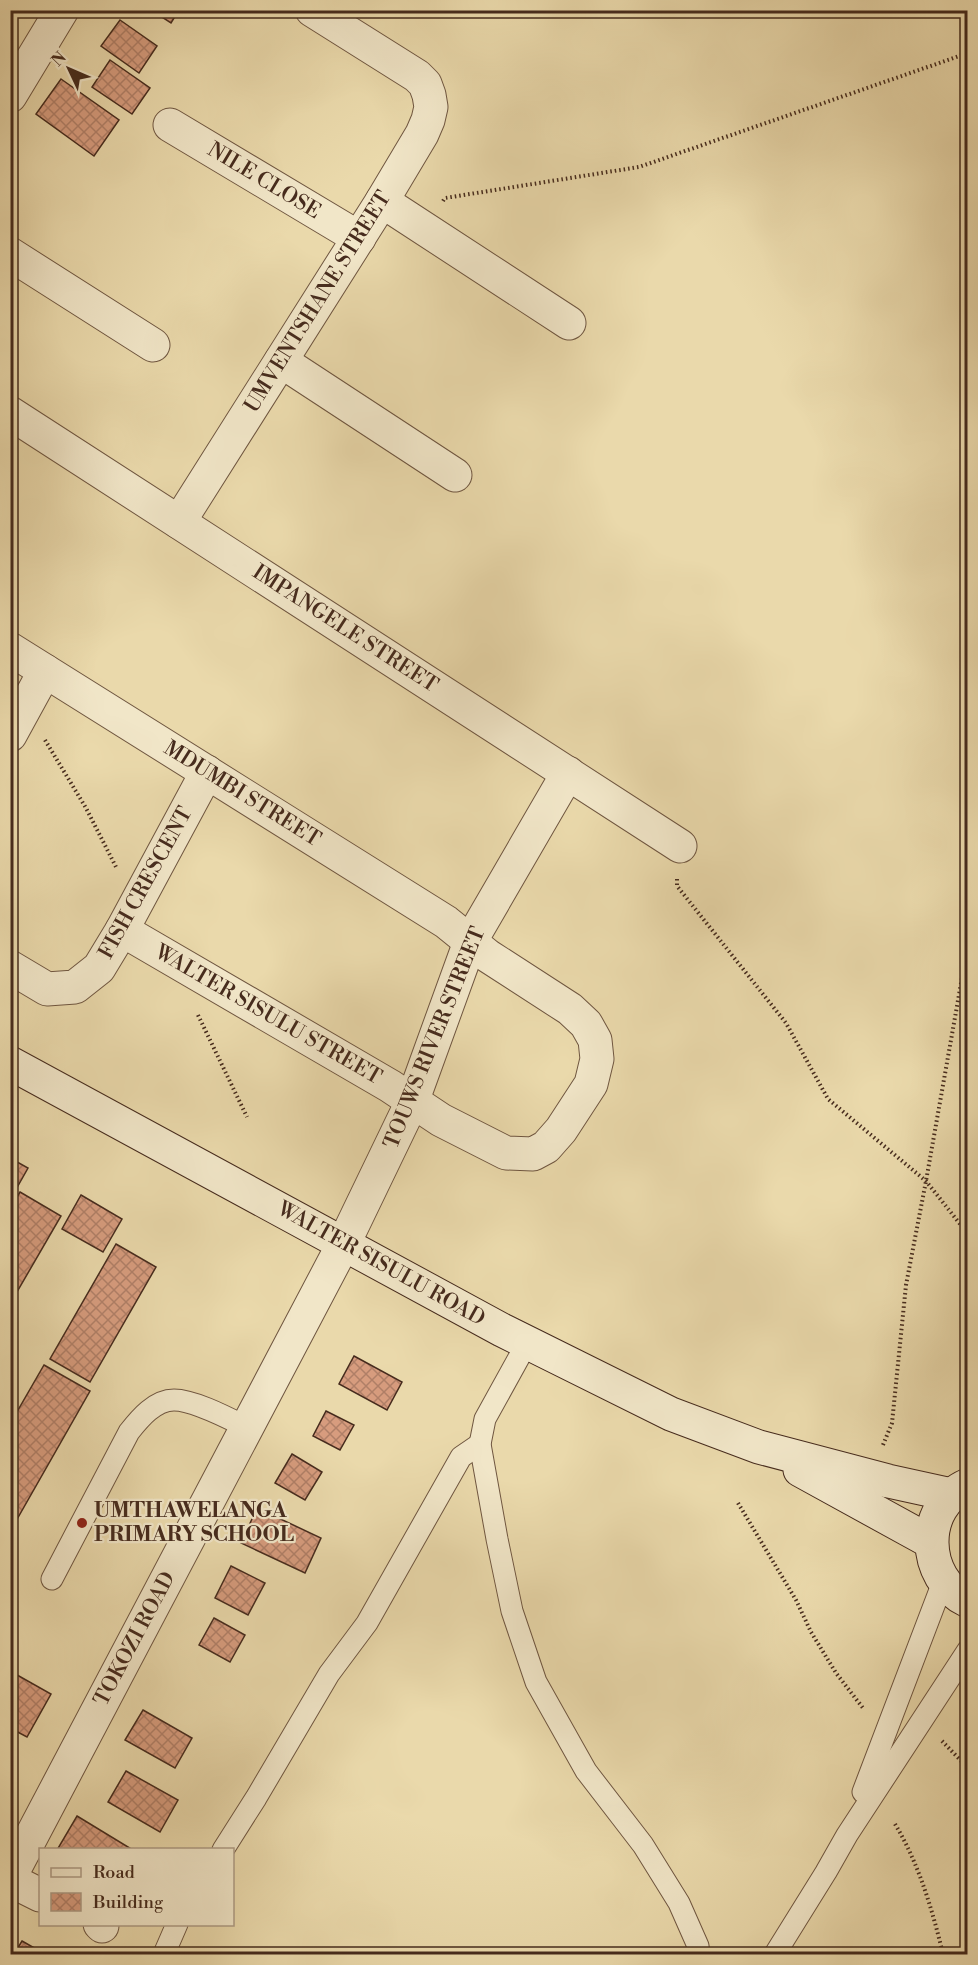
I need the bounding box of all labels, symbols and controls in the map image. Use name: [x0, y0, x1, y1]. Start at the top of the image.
north arrow: [39, 39, 99, 99]
text: N: [47, 48, 71, 71]
street label: NILE CLOSE: [203, 137, 325, 225]
street label: UMVENTSHANE STREET: [239, 186, 397, 418]
street label: IMPANGELE STREET: [247, 559, 443, 699]
street label: MDUMBI STREET: [159, 735, 325, 853]
street label: FISH CRESCENT: [93, 802, 199, 964]
street label: TOUWS RIVER STREET: [379, 923, 492, 1153]
street label: WALTER SISULU STREET: [149, 939, 386, 1091]
street label: WALTER SISULU ROAD: [272, 1196, 489, 1332]
place label: UMTHAWELANGA PRIMARY SCHOOL: [94, 1498, 294, 1548]
marker: UMTHAWELANGA PRIMARY SCHOOL: [75, 1516, 89, 1530]
street label: TOKOZI ROAD: [89, 1567, 181, 1711]
legend: [39, 1848, 234, 1926]
text: Road: [93, 1861, 136, 1884]
text: Building: [92, 1891, 164, 1914]

